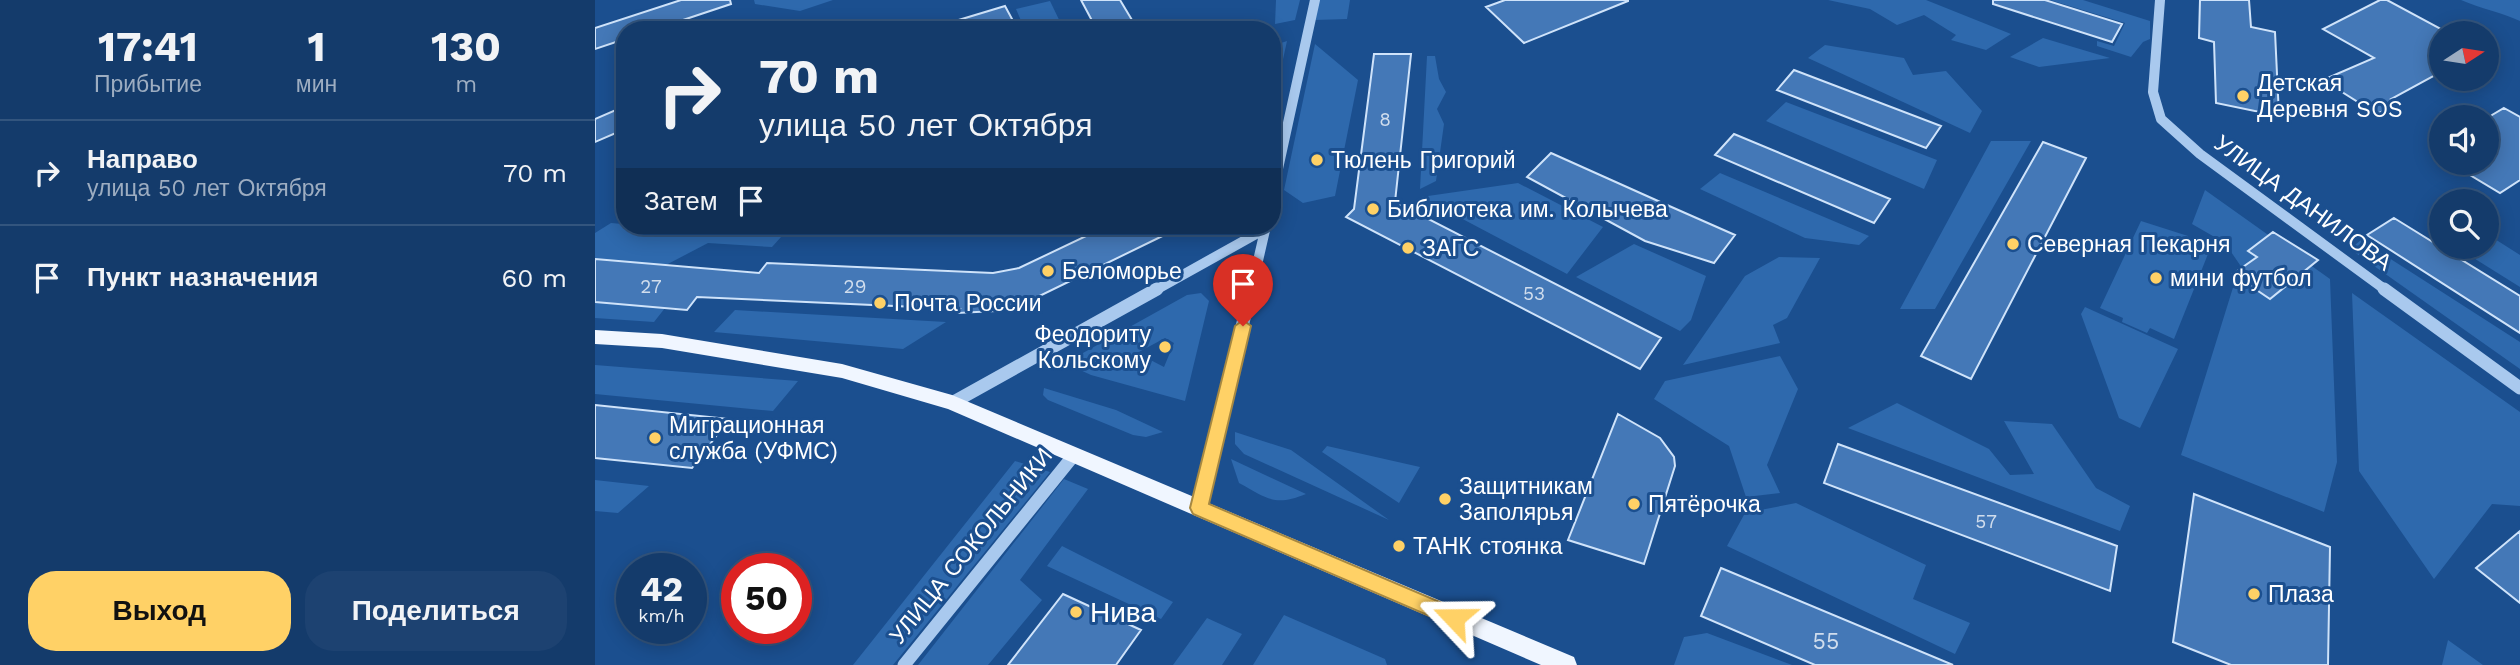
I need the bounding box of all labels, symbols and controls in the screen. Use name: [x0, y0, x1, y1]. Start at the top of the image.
north arrow: [2429, 21, 2499, 91]
map controls: [2429, 21, 2499, 259]
text: 17:41: [98, 22, 198, 71]
text: 1: [307, 22, 326, 71]
text: 130: [431, 22, 501, 71]
text: 70 m: [759, 47, 879, 105]
icon: right: [644, 49, 735, 140]
place label: Детская Деревня SOS: [2257, 70, 2403, 123]
text: Прибытие: [94, 71, 202, 98]
text: мин: [296, 71, 337, 98]
text: m: [455, 71, 477, 98]
marker: Детская Деревня SOS: [2235, 88, 2251, 104]
button: sound: [2429, 105, 2499, 175]
text: улица 50 лет Октября: [759, 106, 1093, 144]
house number: 8: [1379, 108, 1391, 131]
street label: УЛИЦА ДАНИЛОВА: [2209, 130, 2397, 277]
text: Направо: [87, 144, 198, 174]
place label: Тюлень Григорий: [1331, 147, 1516, 174]
marker: Тюлень Григорий: [1309, 152, 1325, 168]
icon: right: [28, 154, 66, 192]
text: 70 m: [503, 158, 567, 188]
text: улица 50 лет Октября: [87, 175, 327, 202]
icon: arrive: [732, 182, 770, 220]
text: Затем: [644, 186, 718, 216]
button: search: [2429, 189, 2499, 259]
place label: Библиотека им. Колычева: [1387, 196, 1668, 223]
marker: Библиотека им. Колычева: [1365, 201, 1381, 217]
place label: Северная Пекарня: [2027, 231, 2230, 258]
place label: ЗАГС: [1422, 235, 1479, 262]
marker: Северная Пекарня: [2005, 236, 2021, 252]
marker: ЗАГС: [1400, 240, 1416, 256]
pin: [1213, 254, 1273, 326]
place label: Беломорье: [1062, 258, 1182, 285]
icon: arrive: [28, 259, 66, 297]
text: Пункт назначения: [87, 262, 318, 292]
text: 60 m: [501, 263, 567, 293]
marker: Беломорье: [1040, 263, 1056, 279]
icon: arrive: [1224, 265, 1262, 303]
place label: мини футбол: [2170, 265, 2312, 292]
marker: мини футбол: [2148, 270, 2164, 286]
house number: 27: [640, 275, 662, 298]
house number: 29: [844, 275, 866, 298]
house number: 53: [1523, 282, 1545, 305]
place label: Почта России: [894, 290, 1042, 317]
marker: Почта России: [872, 295, 888, 311]
place label: Феодориту Кольскому: [1034, 321, 1151, 374]
marker: Феодориту Кольскому: [1157, 339, 1173, 355]
place label: Миграционная служба (УФМС): [669, 412, 838, 465]
marker: Миграционная служба (УФМС): [647, 430, 663, 446]
street label: УЛИЦА СОКОЛЬНИКИ: [884, 443, 1058, 649]
place label: Защитникам Заполярья: [1459, 473, 1593, 526]
marker: Защитникам Заполярья: [1437, 491, 1453, 507]
place label: Пятёрочка: [1648, 491, 1761, 518]
marker: Пятёрочка: [1626, 496, 1642, 512]
house number: 57: [1975, 510, 1997, 533]
place label: ТАНК стоянка: [1413, 533, 1563, 560]
marker: ТАНК стоянка: [1391, 538, 1407, 554]
speed limit sign: 50: [721, 553, 812, 644]
text: 42: [640, 568, 683, 610]
button: Выход: [28, 571, 291, 651]
button: Поделиться: [305, 571, 567, 651]
position arrow: [1417, 581, 1491, 655]
place label: Плаза: [2268, 581, 2334, 608]
marker: Плаза: [2246, 586, 2262, 602]
place label: Нива: [1090, 596, 1156, 629]
marker: Нива: [1068, 604, 1084, 620]
text: km/h: [638, 605, 685, 626]
house number: 55: [1813, 628, 1839, 655]

